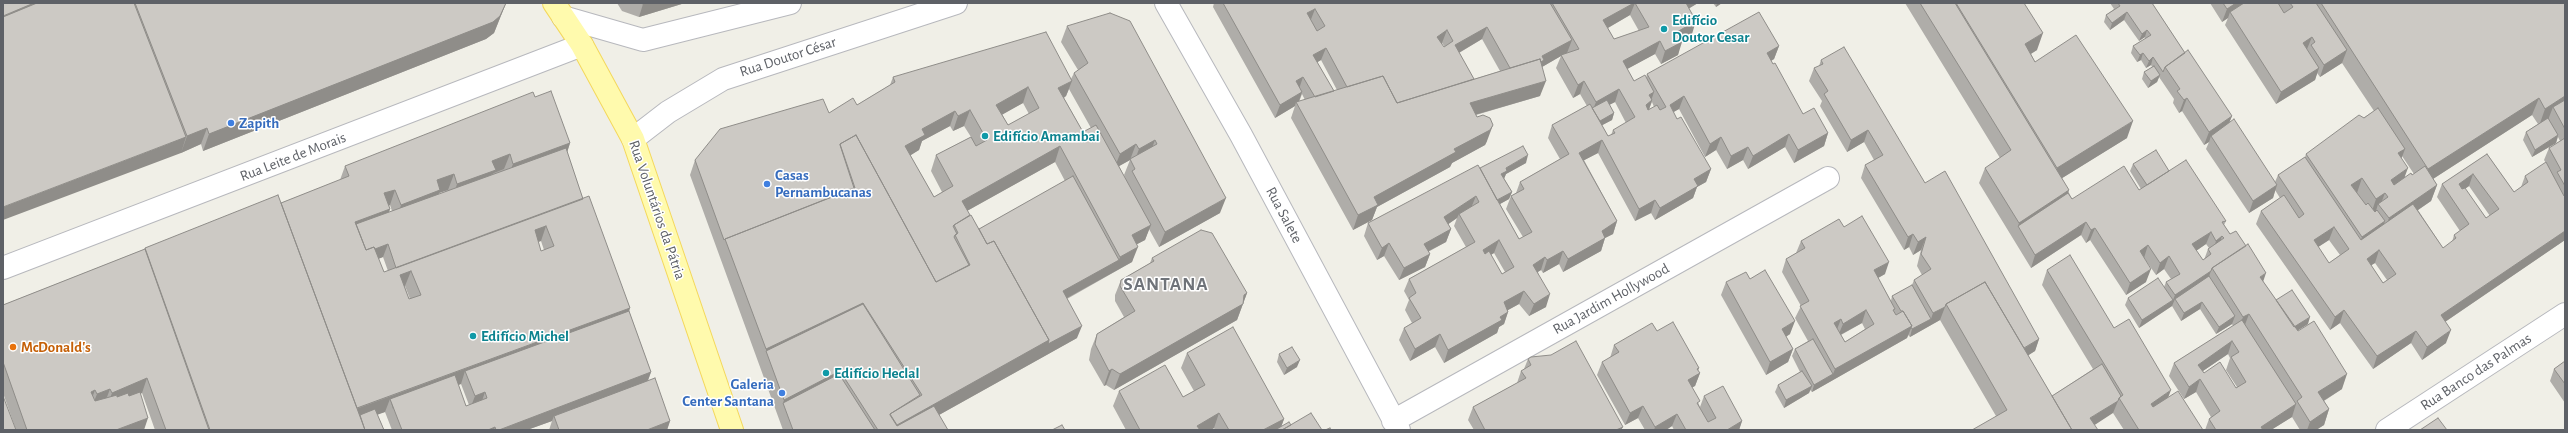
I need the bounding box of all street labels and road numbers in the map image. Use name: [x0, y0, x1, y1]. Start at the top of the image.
street label: Rua Doutor César: [737, 33, 839, 81]
street label: Rua Leite de Morais: [237, 128, 349, 186]
street label: Rua Voluntários da Pátria: [625, 138, 689, 282]
street label: Rua Salete: [1262, 184, 1306, 246]
street label: Rua Jardim Hollywood: [1550, 260, 1672, 338]
street label: Rua Banco das Palmas: [2417, 329, 2535, 415]

